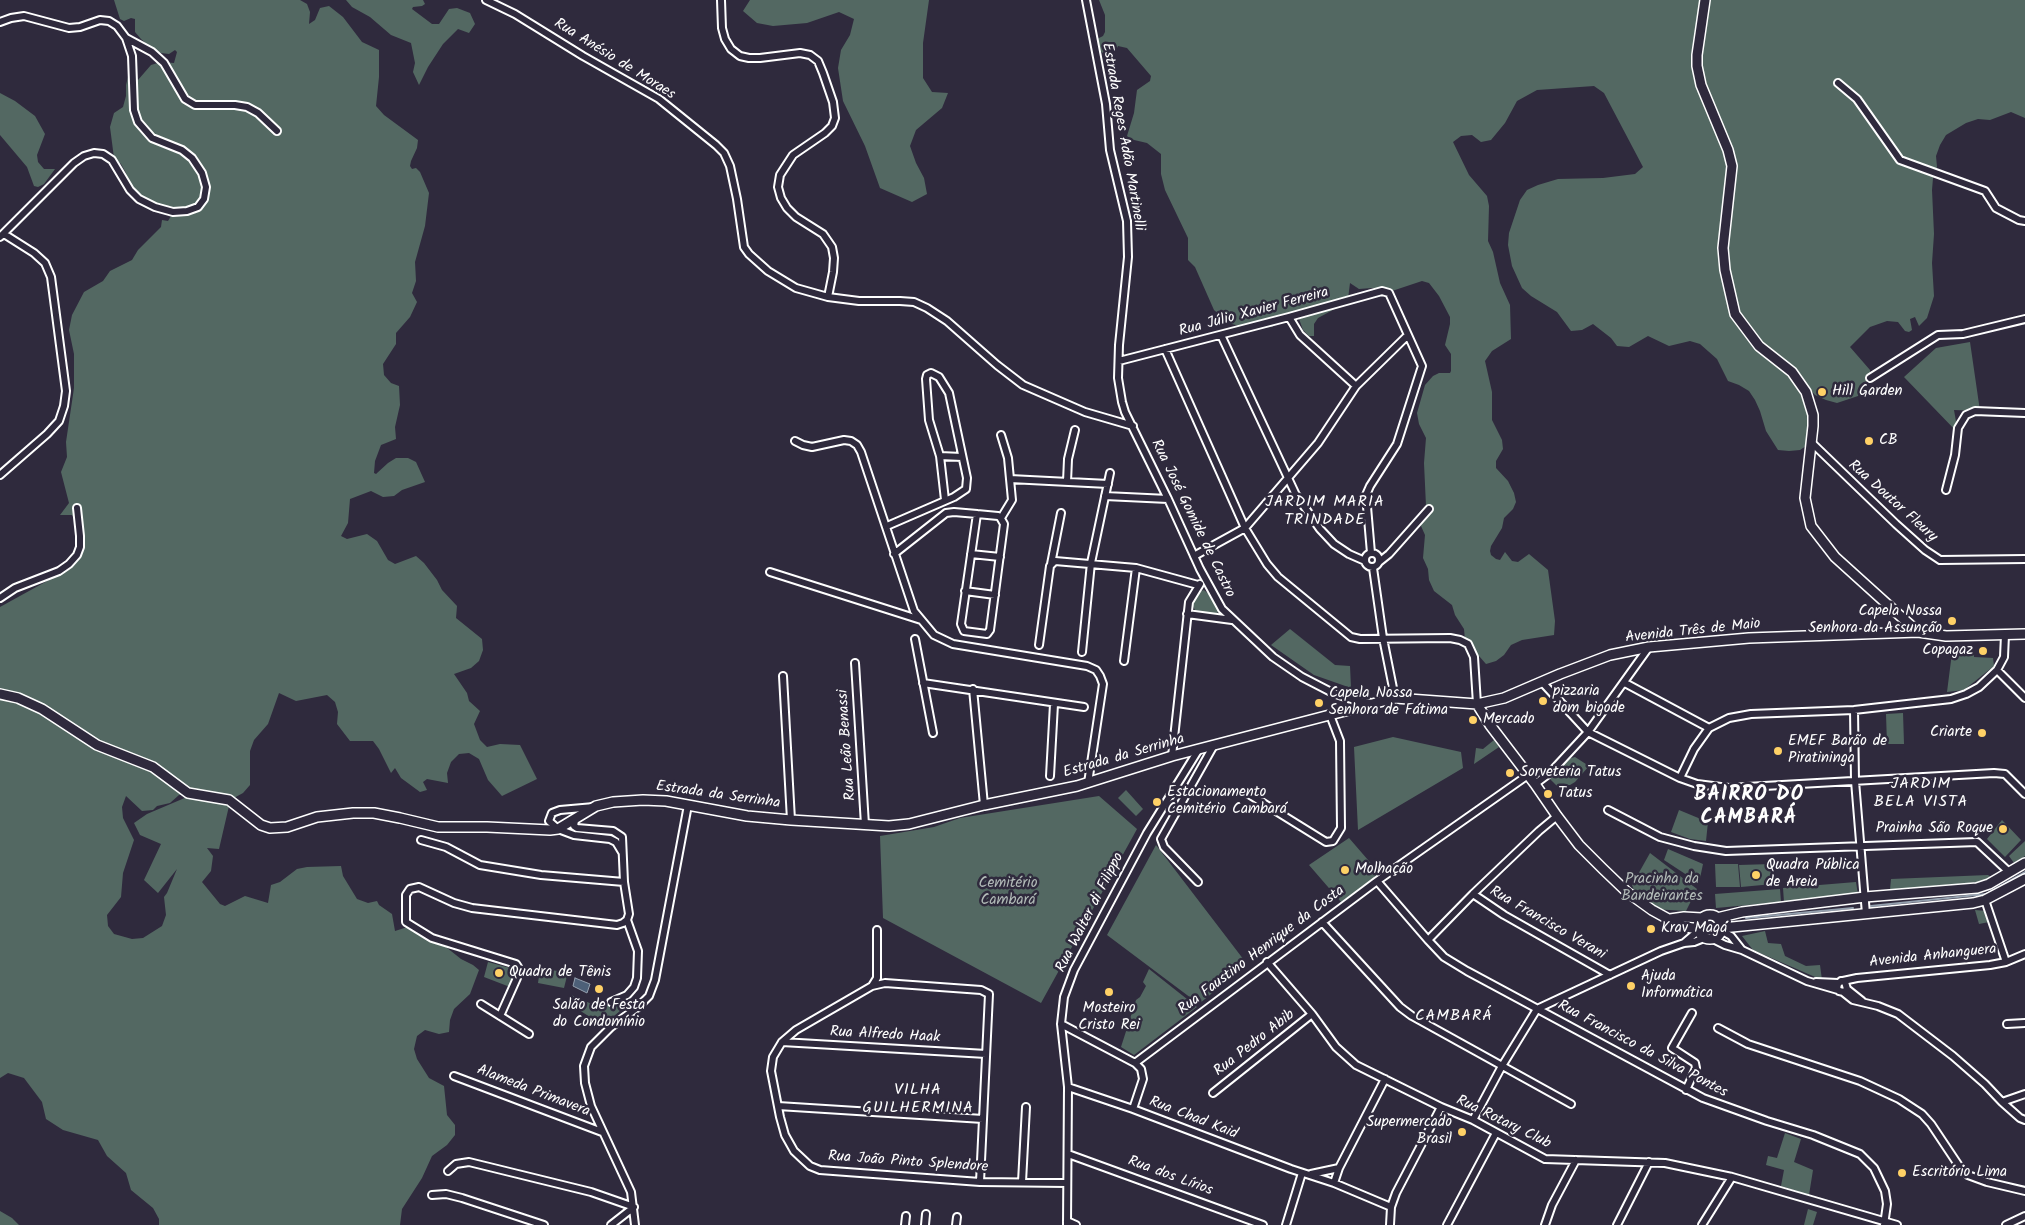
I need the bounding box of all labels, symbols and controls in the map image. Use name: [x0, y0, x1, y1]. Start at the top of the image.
street label: Rua Anésio de Moraes: [550, 15, 678, 105]
street label: Estrada Reges Adão Martinelli: [1097, 42, 1147, 232]
street label: Rua Júlio Xavier Ferreira: [1177, 284, 1331, 342]
place label: Hill Garden: [1832, 383, 1902, 401]
marker: Hill Garden: [1816, 386, 1828, 398]
place label: CB: [1879, 432, 1898, 450]
marker: CB: [1863, 435, 1875, 447]
street label: Rua José Gomide de Castro: [1146, 437, 1238, 601]
street label: Rua Doutor Fleury: [1844, 457, 1940, 547]
district label: JARDIM MARIA TRINDADE: [1264, 493, 1386, 531]
place label: Capela Nossa Senhora da Assunção: [1808, 603, 1942, 638]
marker: Capela Nossa Senhora da Assunção: [1946, 615, 1958, 627]
street label: Avenida Três de Maio: [1625, 616, 1761, 648]
place label: Copagaz: [1922, 642, 1973, 660]
marker: Copagaz: [1977, 645, 1989, 657]
place label: pizzaria dom bigode: [1553, 683, 1625, 718]
place label: Capela Nossa Senhora de Fátima: [1329, 685, 1448, 720]
street label: Rua Leão Benassi: [835, 689, 861, 801]
marker: pizzaria dom bigode: [1537, 695, 1549, 707]
marker: Capela Nossa Senhora de Fátima: [1313, 697, 1325, 709]
place label: Mercado: [1483, 711, 1535, 729]
marker: Mercado: [1467, 714, 1479, 726]
place label: Criarte: [1930, 724, 1972, 742]
marker: Criarte: [1976, 727, 1988, 739]
street label: Estrada da Serrinha: [1061, 731, 1187, 783]
place label: EMEF Barão de Piratininga: [1788, 733, 1887, 768]
marker: EMEF Barão de Piratininga: [1772, 745, 1784, 757]
place label: Sorveteria Tatus: [1520, 764, 1621, 782]
marker: Sorveteria Tatus: [1504, 767, 1516, 779]
district label: JARDIM BELA VISTA: [1872, 775, 1970, 813]
street label: Estrada da Serrinha: [655, 778, 781, 814]
place label: Estacionamento Cemitério Cambará: [1167, 784, 1287, 819]
place label: Tatus: [1558, 785, 1592, 803]
district label: BAIRRO DO CAMBARÁ: [1693, 785, 1805, 832]
marker: Tatus: [1542, 788, 1554, 800]
marker: Estacionamento Cemitério Cambará: [1151, 796, 1163, 808]
place label: Prainha São Roque: [1876, 820, 1993, 838]
marker: Prainha São Roque: [1997, 823, 2009, 835]
street label: Rua Walter di Filippo: [1053, 850, 1129, 976]
place label: Quadra Pública de Areia: [1766, 857, 1860, 892]
place label: Molhação: [1355, 861, 1413, 879]
marker: Molhação: [1339, 864, 1351, 876]
marker: Quadra Pública de Areia: [1750, 869, 1762, 881]
park label: Pracinha da Bandeirantes: [1621, 871, 1703, 906]
park label: Cemitério Cambará: [979, 875, 1037, 910]
street label: Rua Faustino Henrique da Costa: [1175, 883, 1349, 1019]
street label: Rua Francisco Verani: [1486, 883, 1608, 965]
place label: Krav Magá: [1661, 920, 1727, 938]
marker: Krav Magá: [1645, 923, 1657, 935]
street label: Avenida Anhanguera: [1869, 941, 1997, 973]
place label: Quadra de Tênis: [509, 964, 611, 982]
marker: Quadra de Tênis: [493, 967, 505, 979]
place label: Ajuda Informática: [1641, 968, 1713, 1003]
marker: Ajuda Informática: [1625, 980, 1637, 992]
marker: Salão de Festa do Condomínio: [593, 983, 605, 995]
marker: Mosteiro Cristo Rei: [1103, 986, 1115, 998]
place label: Salão de Festa do Condomínio: [553, 997, 645, 1032]
street label: Rua Francisco da Silva Pontes: [1554, 997, 1730, 1103]
place label: Mosteiro Cristo Rei: [1078, 1000, 1140, 1035]
street label: Rua Pedro Abib: [1211, 1007, 1299, 1081]
district label: CAMBARÁ: [1414, 1007, 1494, 1027]
street label: Rua Alfredo Haak: [829, 1024, 941, 1048]
street label: Alameda Primavera: [474, 1062, 592, 1122]
district label: VILHA GUILHERMINA: [861, 1081, 975, 1119]
street label: Rua Rotary Club: [1453, 1092, 1553, 1154]
street label: Rua Chad Kaid: [1146, 1094, 1240, 1144]
place label: Supermercado Brasil: [1366, 1114, 1452, 1149]
marker: Supermercado Brasil: [1456, 1126, 1468, 1138]
street label: Rua João Pinto Splendore: [827, 1148, 989, 1178]
street label: Rua dos Lírios: [1125, 1153, 1215, 1201]
place label: Escritório Lima: [1912, 1164, 2007, 1182]
marker: Escritório Lima: [1896, 1167, 1908, 1179]

